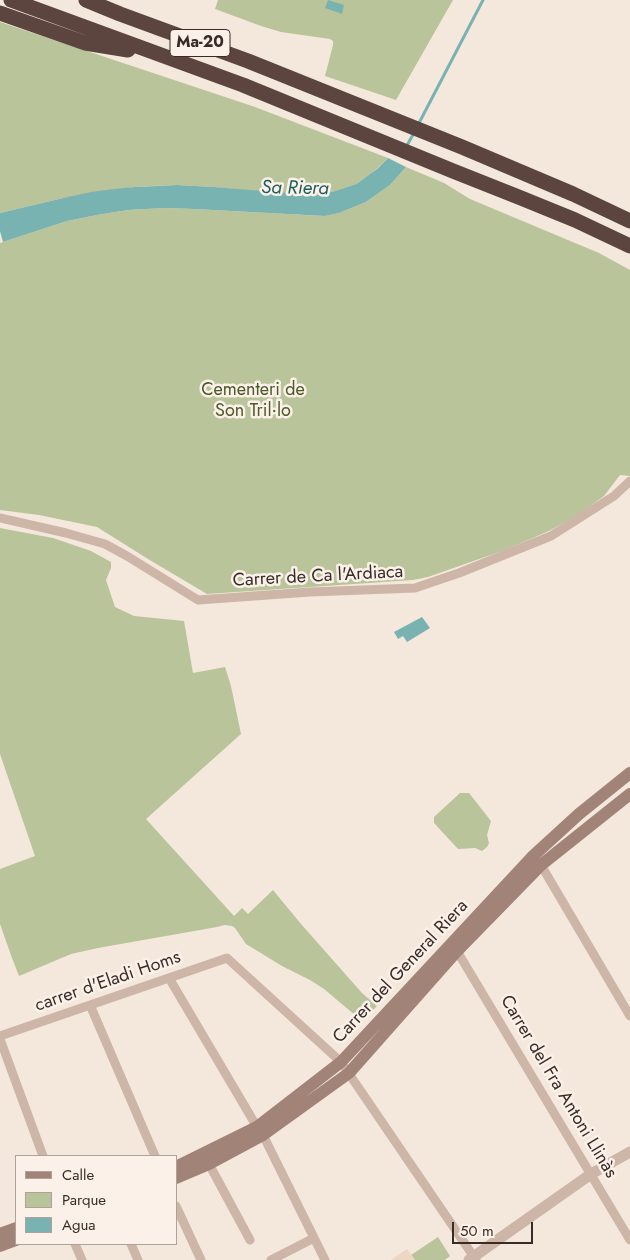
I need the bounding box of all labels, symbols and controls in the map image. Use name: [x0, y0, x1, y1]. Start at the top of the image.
road number: Ma-20: [170, 29, 230, 56]
water label: Sa Riera: [261, 177, 329, 201]
park label: Cementeri de Son Tril·lo: [201, 380, 305, 422]
street label: Carrer de Ca l'Ardiaca: [232, 562, 404, 592]
street label: Carrer del General Riera: [329, 896, 473, 1048]
street label: carrer d'Eladi Homs: [32, 947, 184, 1017]
street label: Carrer del Fra Antoni Llinàs: [495, 992, 621, 1182]
legend: [15, 1155, 178, 1245]
text: Calle: [62, 1164, 94, 1186]
text: Parque: [62, 1189, 106, 1211]
scale bar: [455, 1212, 536, 1244]
text: Agua: [62, 1214, 96, 1236]
text: 50 m: [460, 1220, 494, 1242]

